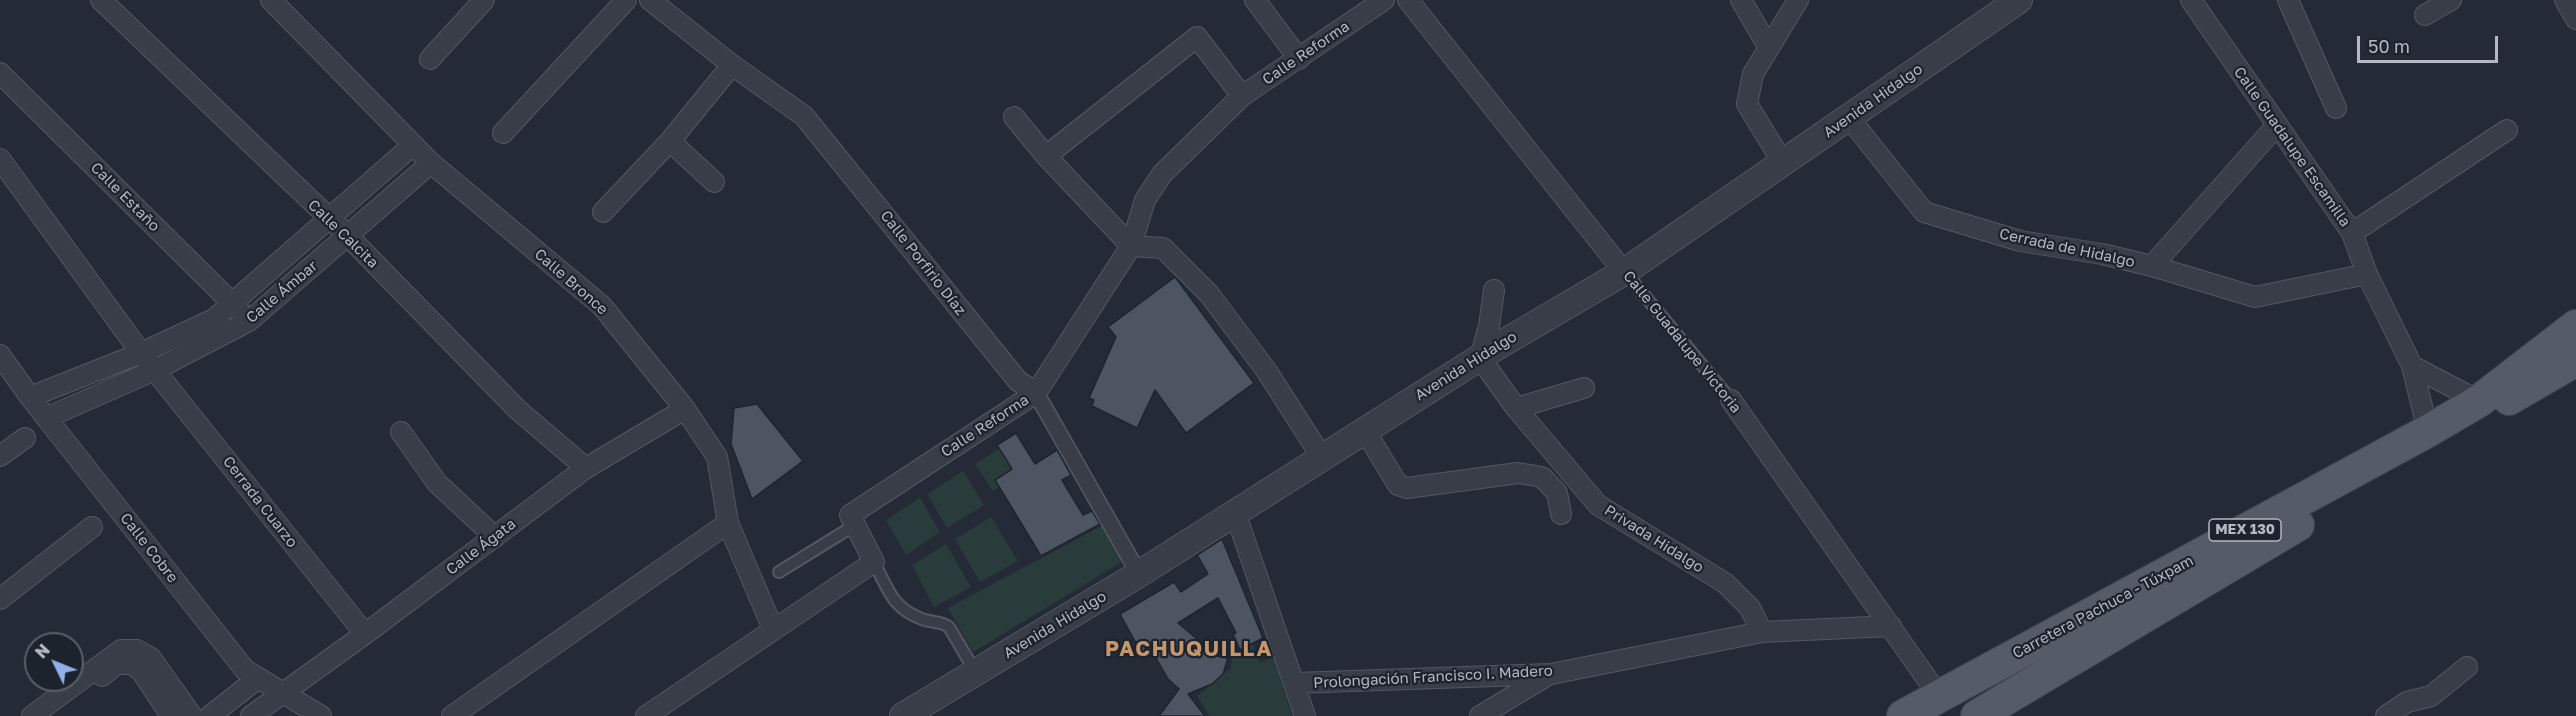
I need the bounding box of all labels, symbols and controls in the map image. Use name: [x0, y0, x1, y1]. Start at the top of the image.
street label: Calle Reforma: [1259, 17, 1353, 89]
scale bar: [2360, 24, 2501, 62]
text: 50 m: [2368, 35, 2410, 57]
street label: Avenida Hidalgo: [1820, 60, 1926, 142]
street label: Calle Guadalupe Escamilla: [2230, 64, 2354, 230]
street label: Calle Estaño: [87, 159, 163, 235]
street label: Calle Calcita: [304, 196, 382, 272]
street label: Calle Porfirio Díaz: [876, 207, 970, 319]
street label: Cerrada de Hidalgo: [1998, 225, 2136, 271]
street label: Calle Bronce: [531, 245, 611, 319]
street label: Calle Ámbar: [243, 257, 321, 327]
street label: Calle Guadalupe Victoria: [1619, 267, 1745, 417]
street label: Avenida Hidalgo: [1412, 327, 1520, 405]
street label: Calle Reforma: [938, 391, 1032, 461]
street label: Cerrada Cuarzo: [219, 453, 301, 551]
street label: Privada Hidalgo: [1601, 501, 1707, 577]
street label: Calle Cobre: [116, 510, 182, 586]
street label: Calle Ágata: [443, 515, 519, 579]
road number: MEX 130: [2209, 519, 2281, 541]
street label: Carretera Pachuca - Túxpam: [2009, 552, 2197, 662]
street label: Avenida Hidalgo: [1000, 587, 1110, 663]
north arrow: [24, 632, 84, 692]
district label: PACHUQUILLA: [1105, 636, 1273, 662]
text: N: [31, 640, 54, 662]
street label: Prolongación Francisco I. Madero: [1313, 662, 1553, 692]

